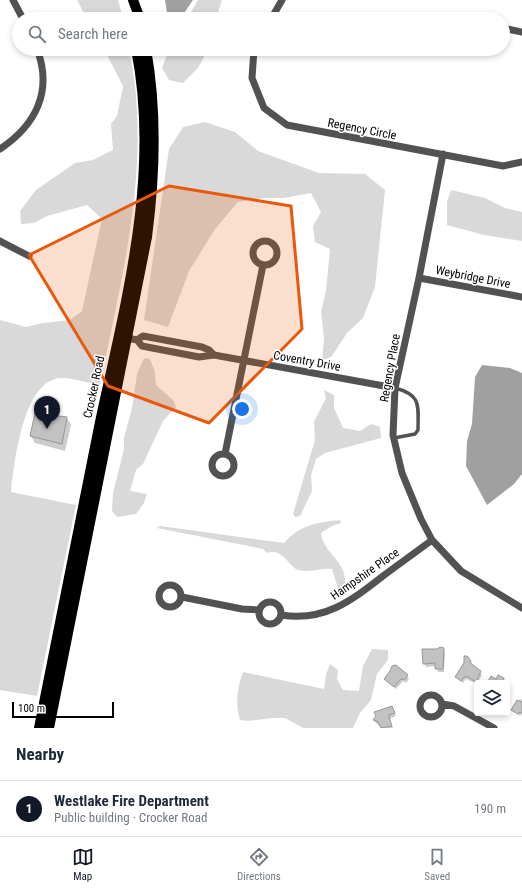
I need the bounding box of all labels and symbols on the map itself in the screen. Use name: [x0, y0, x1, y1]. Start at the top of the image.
street label: Regency Circle: [326, 115, 398, 143]
street label: Weybridge Drive: [434, 263, 512, 291]
street label: Regency Place: [377, 332, 403, 403]
street label: Coventry Drive: [272, 348, 342, 374]
street label: Crocker Road: [81, 355, 107, 419]
pin: 1: [34, 396, 60, 429]
your location: [232, 399, 252, 419]
street label: Hampshire Place: [328, 545, 402, 603]
scale bar: [12, 700, 114, 719]

